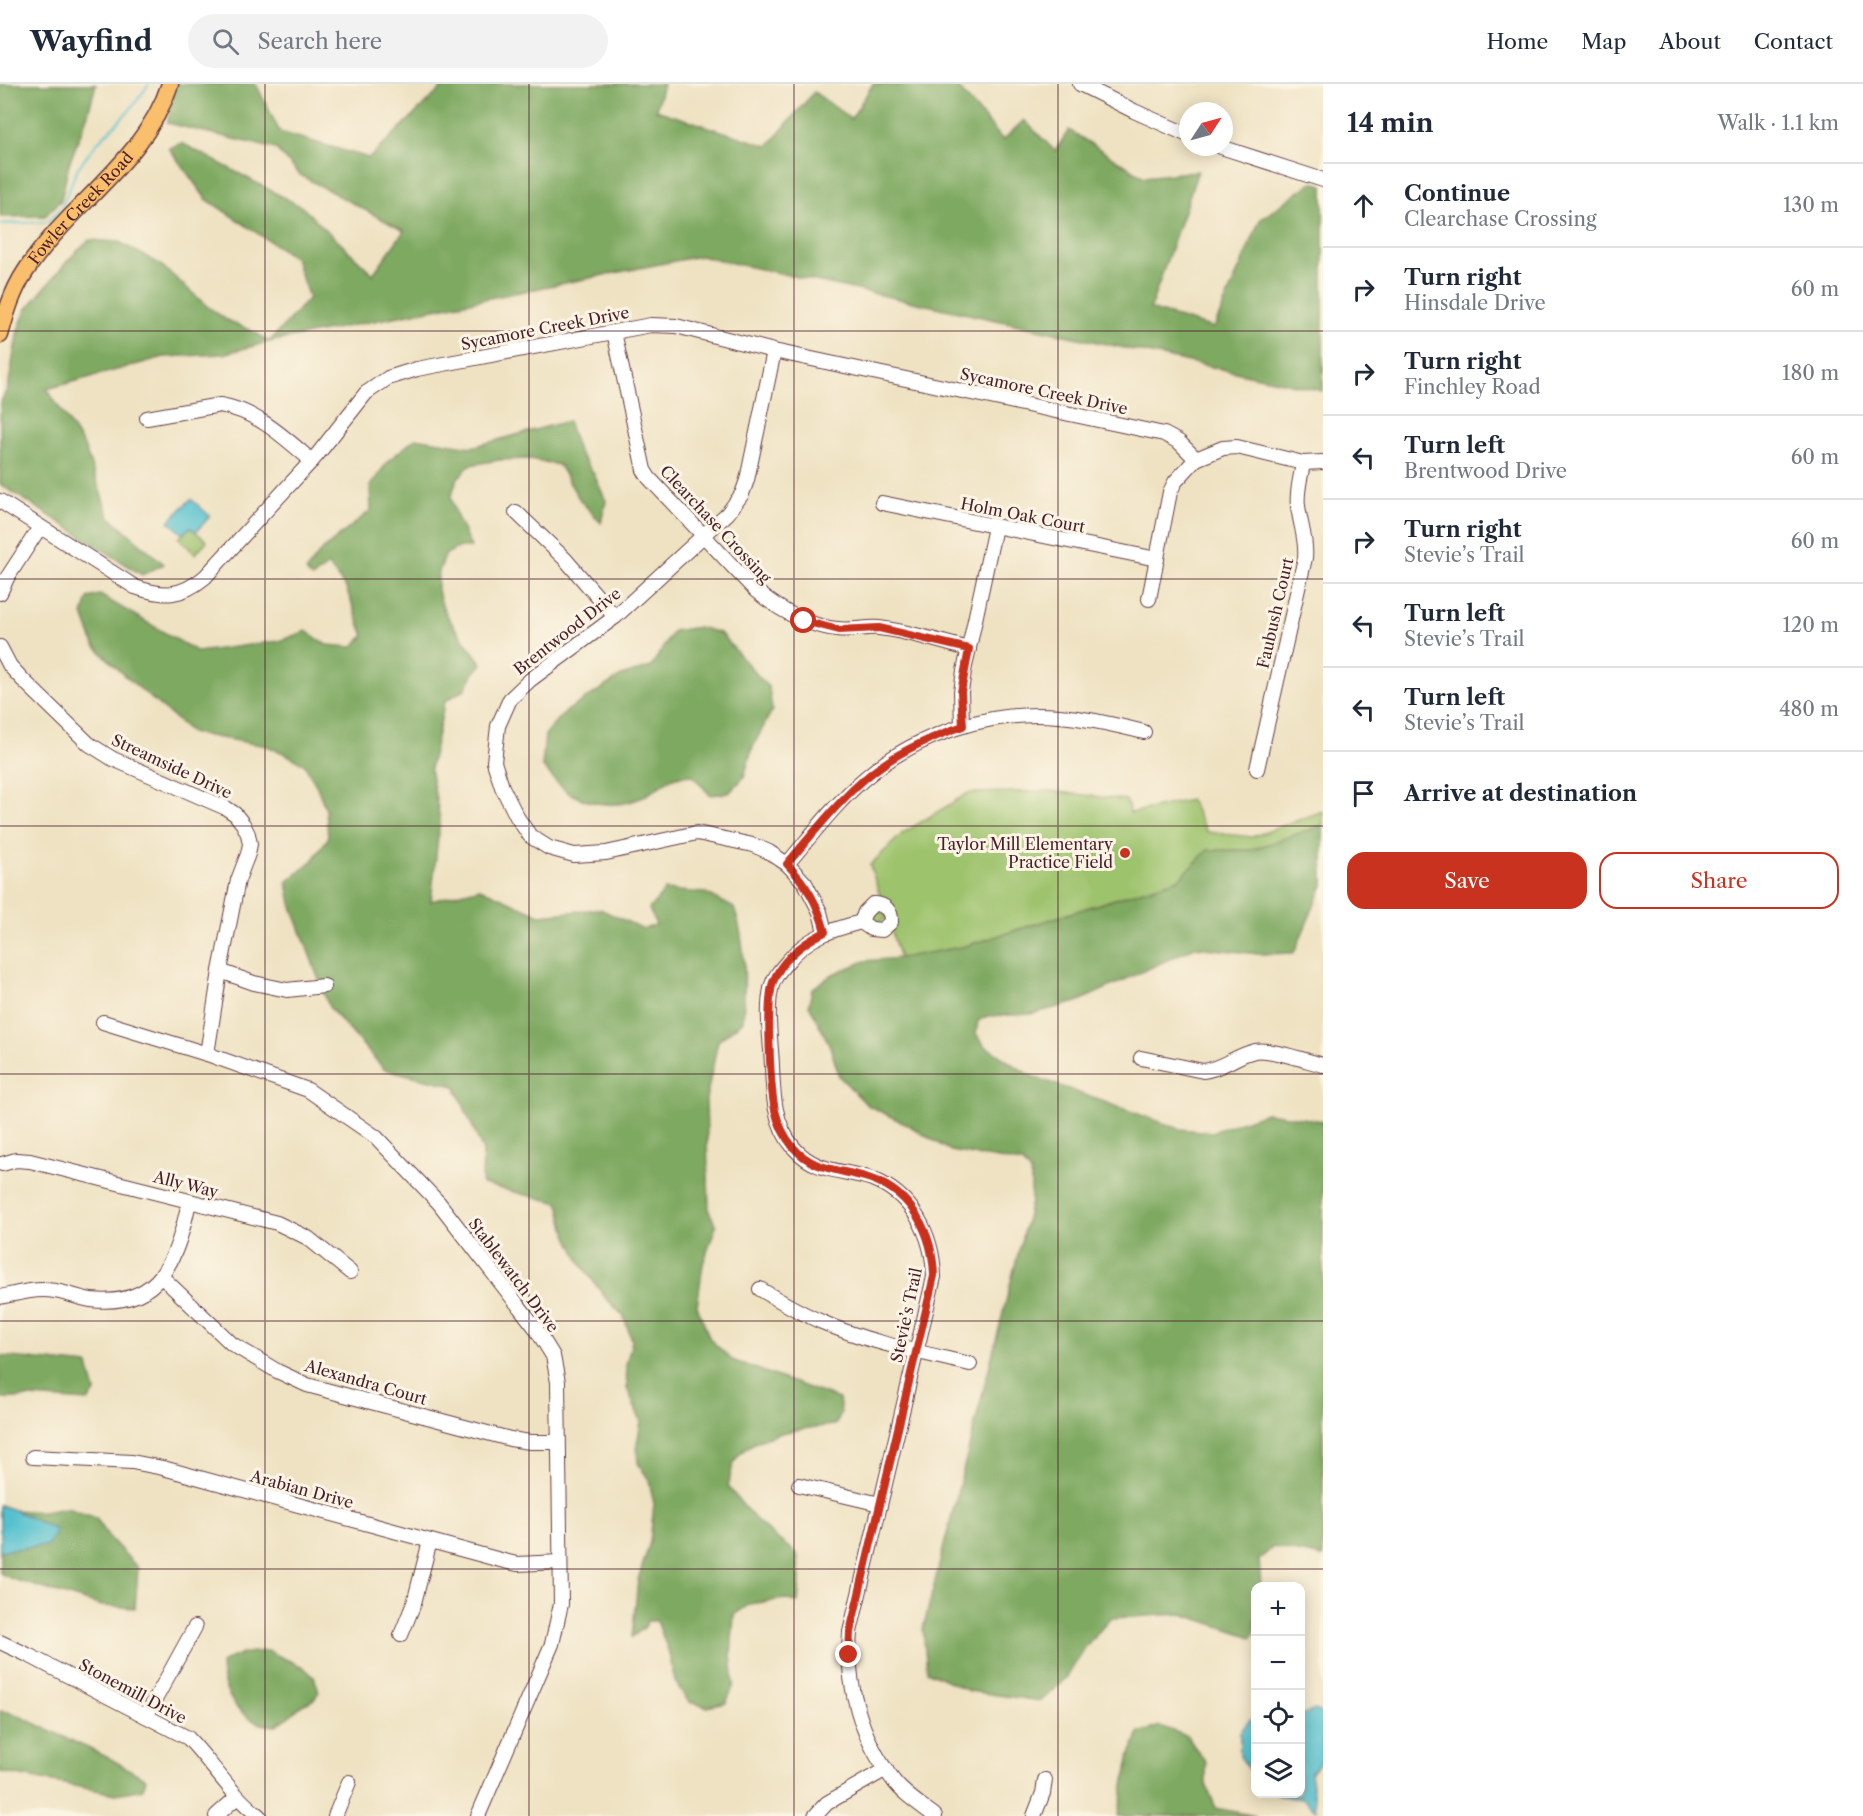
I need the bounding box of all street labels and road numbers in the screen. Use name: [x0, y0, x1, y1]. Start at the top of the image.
street label: Fowler Creek Road: [24, 147, 138, 268]
street label: Sycamore Creek Drive: [459, 302, 631, 354]
street label: Sycamore Creek Drive: [958, 363, 1130, 419]
street label: Clearchase Crossing: [656, 461, 776, 588]
street label: Holm Oak Court: [959, 493, 1087, 537]
street label: Faubush Court: [1253, 555, 1298, 670]
street label: Brentwood Drive: [509, 583, 625, 679]
street label: Streamside Drive: [109, 729, 235, 803]
street label: Ally Way: [150, 1166, 222, 1202]
street label: Stablewatch Drive: [465, 1214, 564, 1336]
street label: Stevie’s Trail: [886, 1266, 926, 1364]
street label: Alexandra Court: [302, 1355, 430, 1409]
street label: Arabian Drive: [247, 1465, 356, 1512]
street label: Stonemill Drive: [76, 1654, 190, 1728]

